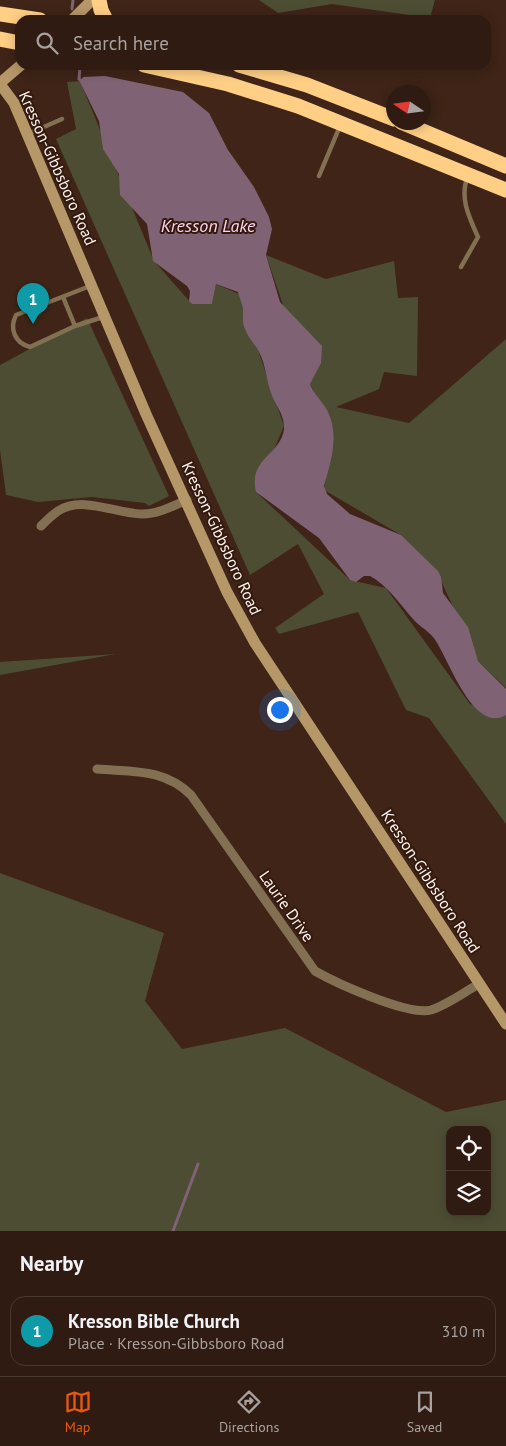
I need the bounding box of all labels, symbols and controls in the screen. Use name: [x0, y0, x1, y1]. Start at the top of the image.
search box: [15, 15, 491, 70]
icon: search: [33, 29, 61, 57]
text: Search here: [73, 31, 169, 55]
north arrow: [386, 85, 431, 130]
street label: Kresson-Gibbsboro Road: [15, 88, 101, 248]
water label: Kresson Lake: [161, 214, 256, 237]
pin: 1: [17, 283, 49, 324]
street label: Kresson-Gibbsboro Road: [178, 458, 266, 618]
your location: [267, 697, 293, 723]
street label: Kresson-Gibbsboro Road: [377, 806, 485, 956]
street label: Laurie Drive: [255, 866, 319, 946]
map controls: [446, 1126, 491, 1216]
button: locate: [446, 1126, 491, 1171]
button: layers: [446, 1171, 491, 1216]
text: Nearby: [20, 1250, 83, 1277]
text: Kresson Bible Church: [68, 1309, 240, 1333]
text: 1: [32, 1321, 42, 1341]
text: 310 m: [442, 1321, 485, 1341]
text: Place · Kresson-Gibbsboro Road: [68, 1333, 284, 1353]
tab: Map: [64, 1388, 92, 1436]
tab: Directions: [219, 1388, 279, 1436]
tab: Saved: [407, 1388, 442, 1436]

